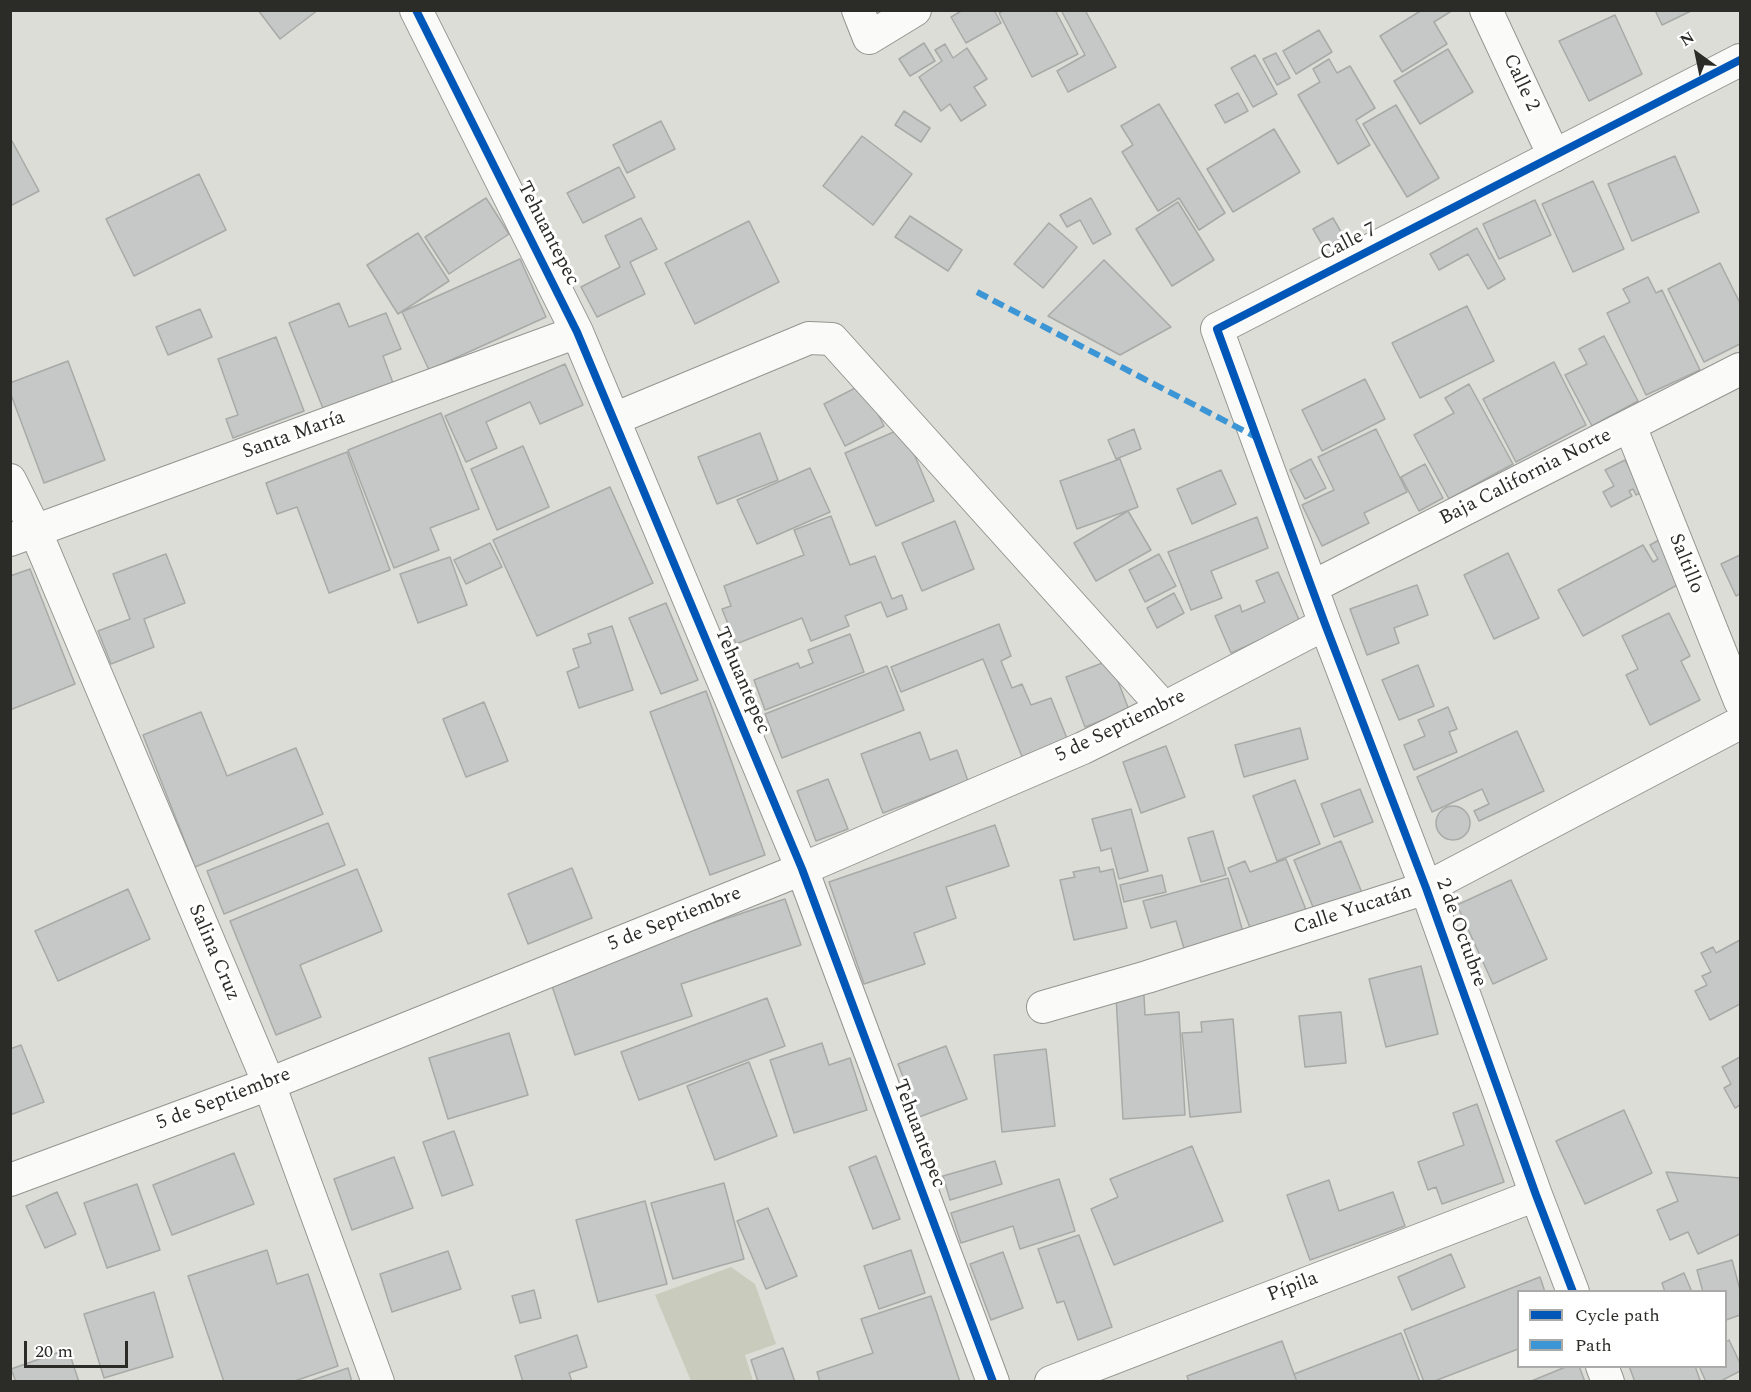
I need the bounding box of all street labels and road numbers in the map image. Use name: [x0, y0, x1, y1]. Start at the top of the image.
street label: Calle 2: [1496, 50, 1544, 116]
street label: Tehuantepec: [510, 178, 584, 290]
street label: Calle 7: [1317, 219, 1381, 267]
street label: Santa María: [240, 406, 348, 466]
street label: Baja California Norte: [1436, 424, 1616, 532]
street label: Saltillo: [1662, 531, 1708, 597]
street label: Tehuantepec: [708, 624, 774, 738]
street label: 5 de Septiembre: [1052, 685, 1190, 769]
street label: 2 de Octubre: [1429, 875, 1491, 991]
street label: Calle Yucatán: [1291, 881, 1415, 941]
street label: 5 de Septiembre: [605, 882, 745, 958]
street label: Salina Cruz: [182, 901, 244, 1005]
street label: 5 de Septiembre: [154, 1063, 294, 1137]
street label: Tehuantepec: [886, 1077, 950, 1191]
street label: Pípila: [1264, 1267, 1322, 1309]

